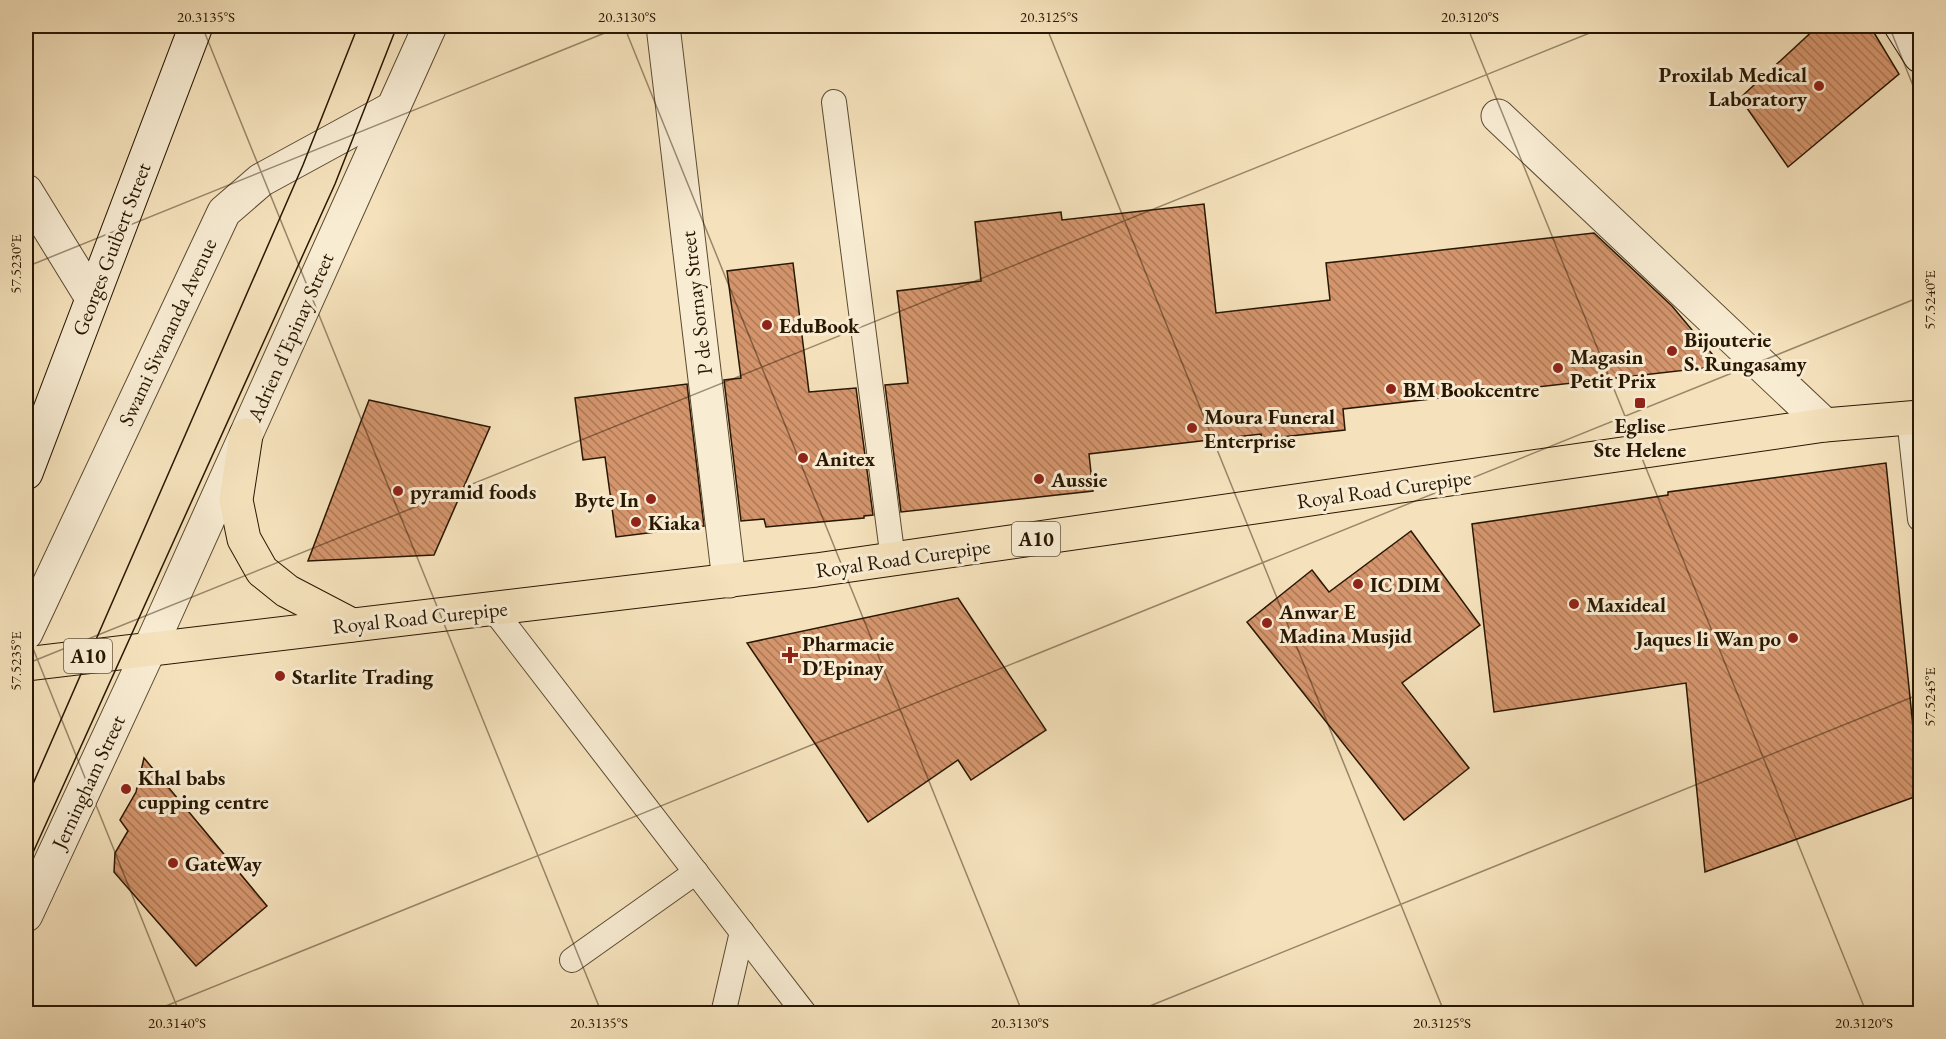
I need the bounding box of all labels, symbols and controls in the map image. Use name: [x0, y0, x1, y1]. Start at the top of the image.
text: 20.3135°S: [177, 7, 235, 26]
text: 20.3130°S: [598, 7, 656, 26]
text: 20.3125°S: [1020, 7, 1078, 26]
text: 20.3120°S: [1441, 7, 1499, 26]
place label: Proxilab Medical Laboratory: [1659, 61, 1808, 112]
marker: Proxilab Medical Laboratory: [1812, 79, 1826, 93]
street label: Georges Guibert Street: [66, 158, 157, 339]
street label: P de Sornay Street: [674, 229, 718, 376]
text: 57.5230°E: [6, 234, 25, 294]
street label: Swami Sivananda Avenue: [112, 234, 222, 430]
street label: Adrien d'Epinay Street: [240, 248, 340, 427]
text: 57.5240°E: [1920, 270, 1939, 330]
place label: EduBook: [779, 312, 860, 339]
marker: EduBook: [760, 318, 774, 332]
place label: Bijouterie S. Rungasamy: [1684, 326, 1807, 377]
place label: Magasin Petit Prix: [1570, 343, 1656, 394]
marker: Bijouterie S. Rungasamy: [1665, 344, 1679, 358]
marker: Magasin Petit Prix: [1551, 361, 1565, 375]
place label: BM Bookcentre: [1403, 376, 1540, 403]
marker: BM Bookcentre: [1384, 382, 1398, 396]
marker: Eglise Ste Helene: [1633, 396, 1647, 410]
place label: Moura Funeral Enterprise: [1204, 403, 1335, 454]
place label: Eglise Ste Helene: [1594, 412, 1687, 463]
marker: Moura Funeral Enterprise: [1185, 421, 1199, 435]
place label: Anitex: [814, 445, 876, 472]
marker: Anitex: [796, 451, 810, 465]
street label: Royal Road Curepipe: [1295, 463, 1473, 515]
place label: Aussie: [1050, 466, 1108, 493]
marker: Aussie: [1032, 472, 1046, 486]
place label: pyramid foods: [410, 478, 536, 505]
marker: pyramid foods: [391, 484, 405, 498]
place label: Byte In: [575, 486, 639, 513]
marker: Byte In: [644, 492, 658, 506]
place label: Kiaka: [648, 509, 701, 536]
marker: Kiaka: [629, 515, 643, 529]
road number: A10: [1012, 522, 1060, 556]
street label: Royal Road Curepipe: [814, 532, 992, 584]
place label: IC DIM: [1370, 571, 1441, 598]
marker: IC DIM: [1351, 577, 1365, 591]
place label: Maxideal: [1586, 591, 1666, 618]
street label: Royal Road Curepipe: [331, 594, 509, 640]
marker: Maxideal: [1567, 597, 1581, 611]
place label: Anwar E Madina Musjid: [1278, 598, 1413, 649]
marker: Anwar E Madina Musjid: [1260, 616, 1274, 630]
place label: Jaques li Wan po: [1634, 625, 1781, 652]
place label: Pharmacie D'Epinay: [802, 630, 894, 681]
text: 57.5235°E: [6, 631, 25, 691]
marker: Jaques li Wan po: [1786, 631, 1800, 645]
road number: A10: [64, 639, 112, 673]
marker: Pharmacie D'Epinay: [783, 648, 797, 662]
place label: Starlite Trading: [292, 663, 434, 690]
text: 57.5245°E: [1920, 667, 1939, 727]
marker: Starlite Trading: [273, 669, 287, 683]
street label: Jerningham Street: [44, 710, 131, 855]
place label: Khal babs cupping centre: [138, 764, 269, 815]
marker: Khal babs cupping centre: [119, 782, 133, 796]
place label: GateWay: [185, 850, 263, 877]
marker: GateWay: [166, 856, 180, 870]
text: 20.3140°S: [148, 1013, 206, 1032]
text: 20.3135°S: [570, 1013, 628, 1032]
text: 20.3130°S: [991, 1013, 1049, 1032]
text: 20.3125°S: [1413, 1013, 1471, 1032]
text: 20.3120°S: [1835, 1013, 1893, 1032]

